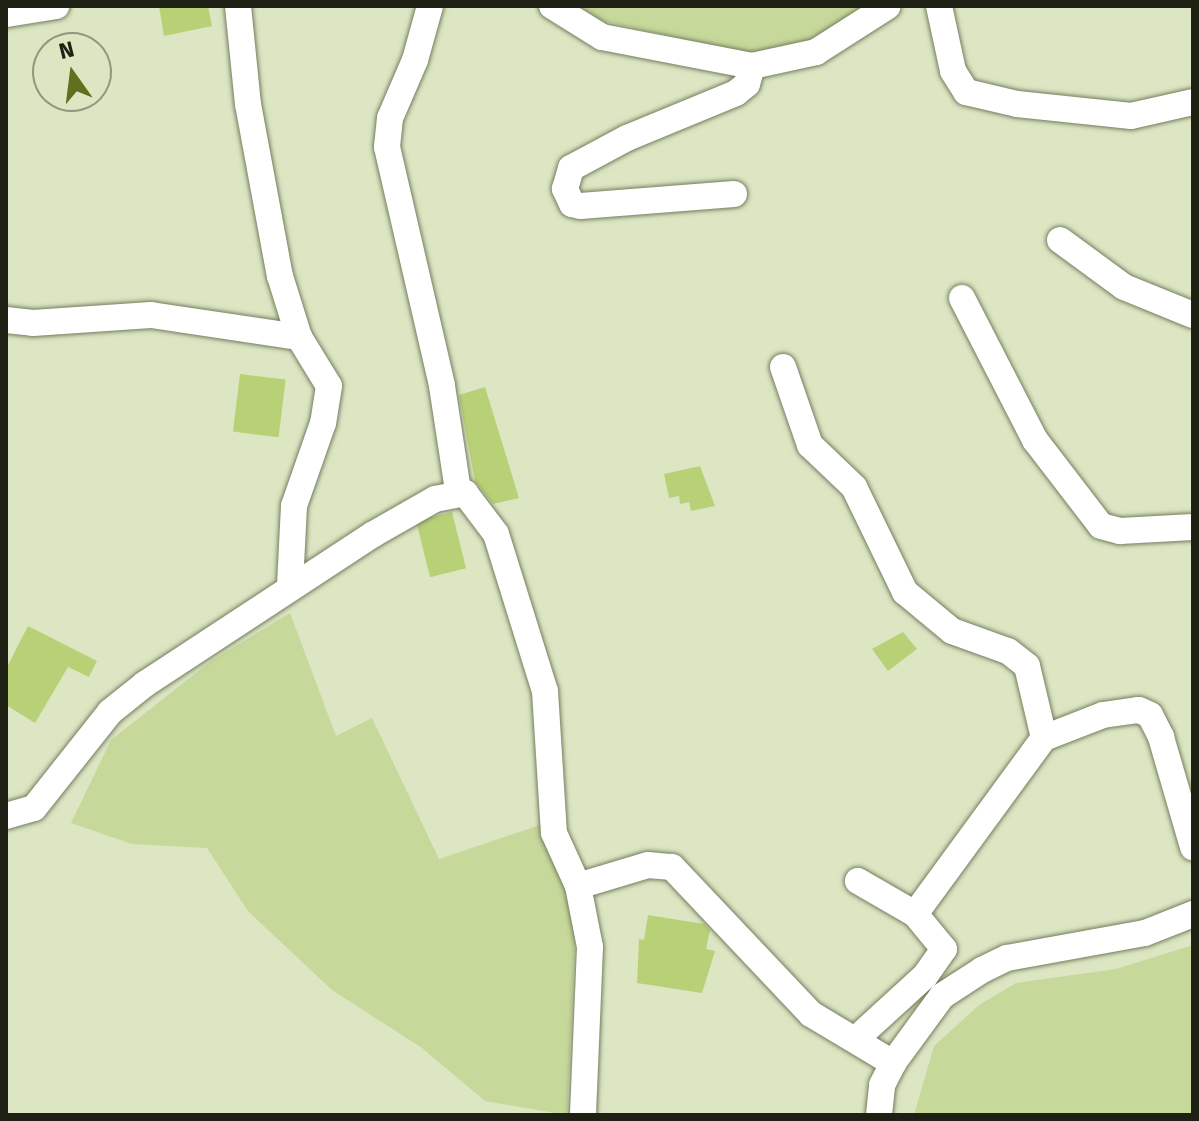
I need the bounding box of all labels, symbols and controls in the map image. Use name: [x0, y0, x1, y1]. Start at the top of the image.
north arrow: [32, 32, 112, 112]
text: N: [56, 35, 77, 65]

